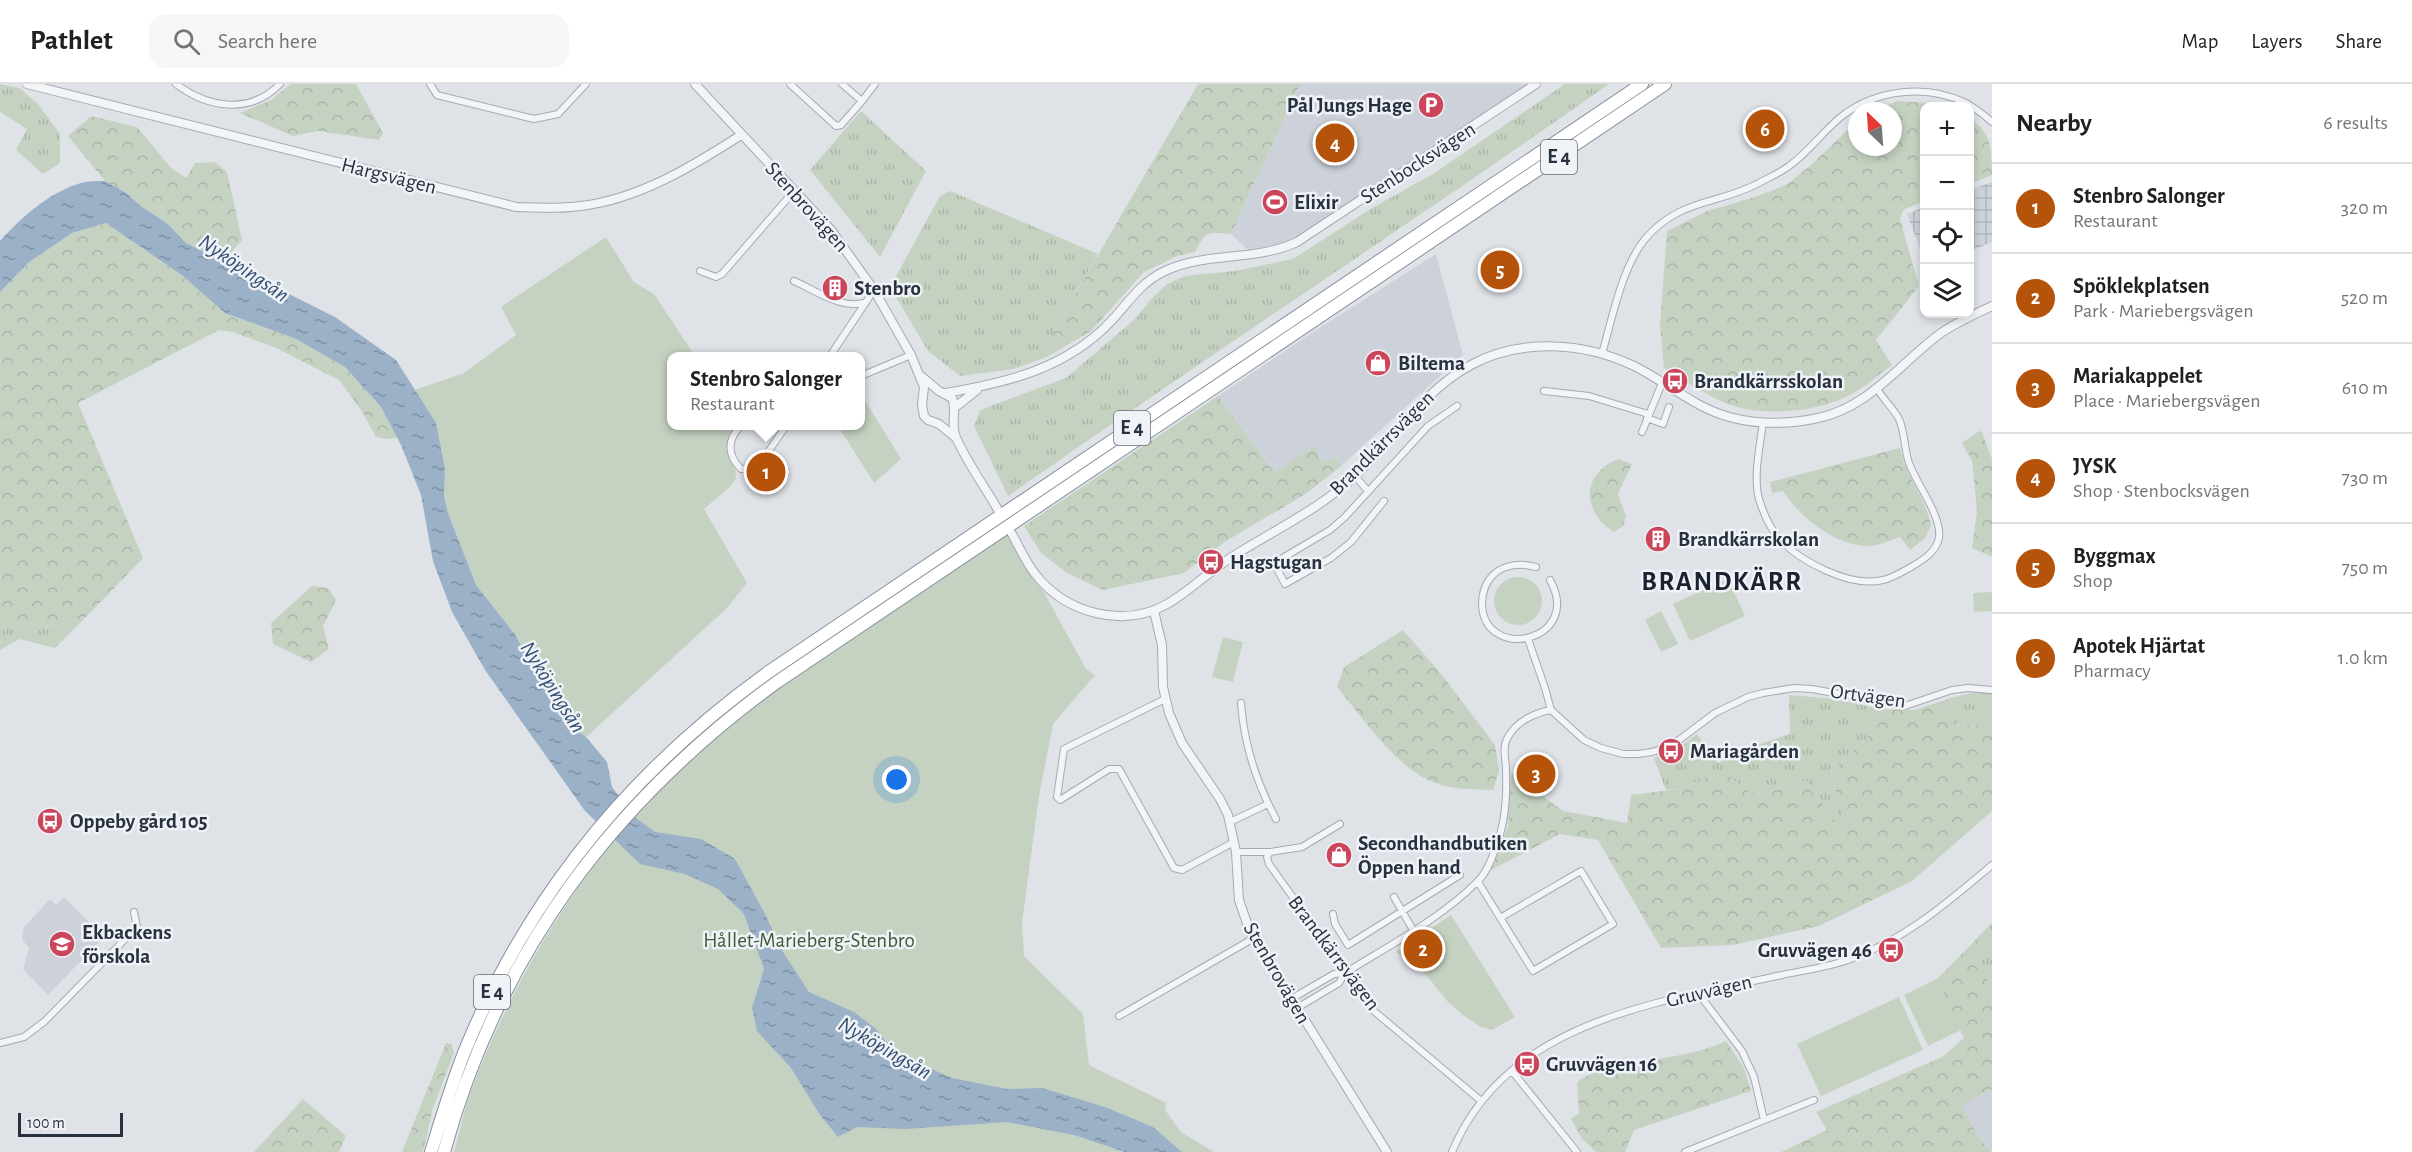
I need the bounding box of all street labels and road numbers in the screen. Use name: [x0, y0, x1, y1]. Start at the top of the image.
street label: Stenbocksvägen: [1357, 118, 1479, 208]
road number: E 4: [1541, 140, 1577, 174]
street label: Hargsvägen: [339, 154, 439, 198]
street label: Stenbrovägen: [761, 158, 853, 256]
street label: Brandkärrsvägen: [1326, 387, 1438, 499]
road number: E 4: [1114, 411, 1150, 445]
street label: Ortvägen: [1829, 680, 1907, 712]
street label: Brandkärrsvägen: [1284, 892, 1384, 1014]
street label: Stenbrovägen: [1240, 919, 1314, 1027]
street label: Gruvvägen: [1664, 971, 1754, 1011]
road number: E 4: [474, 975, 510, 1009]

